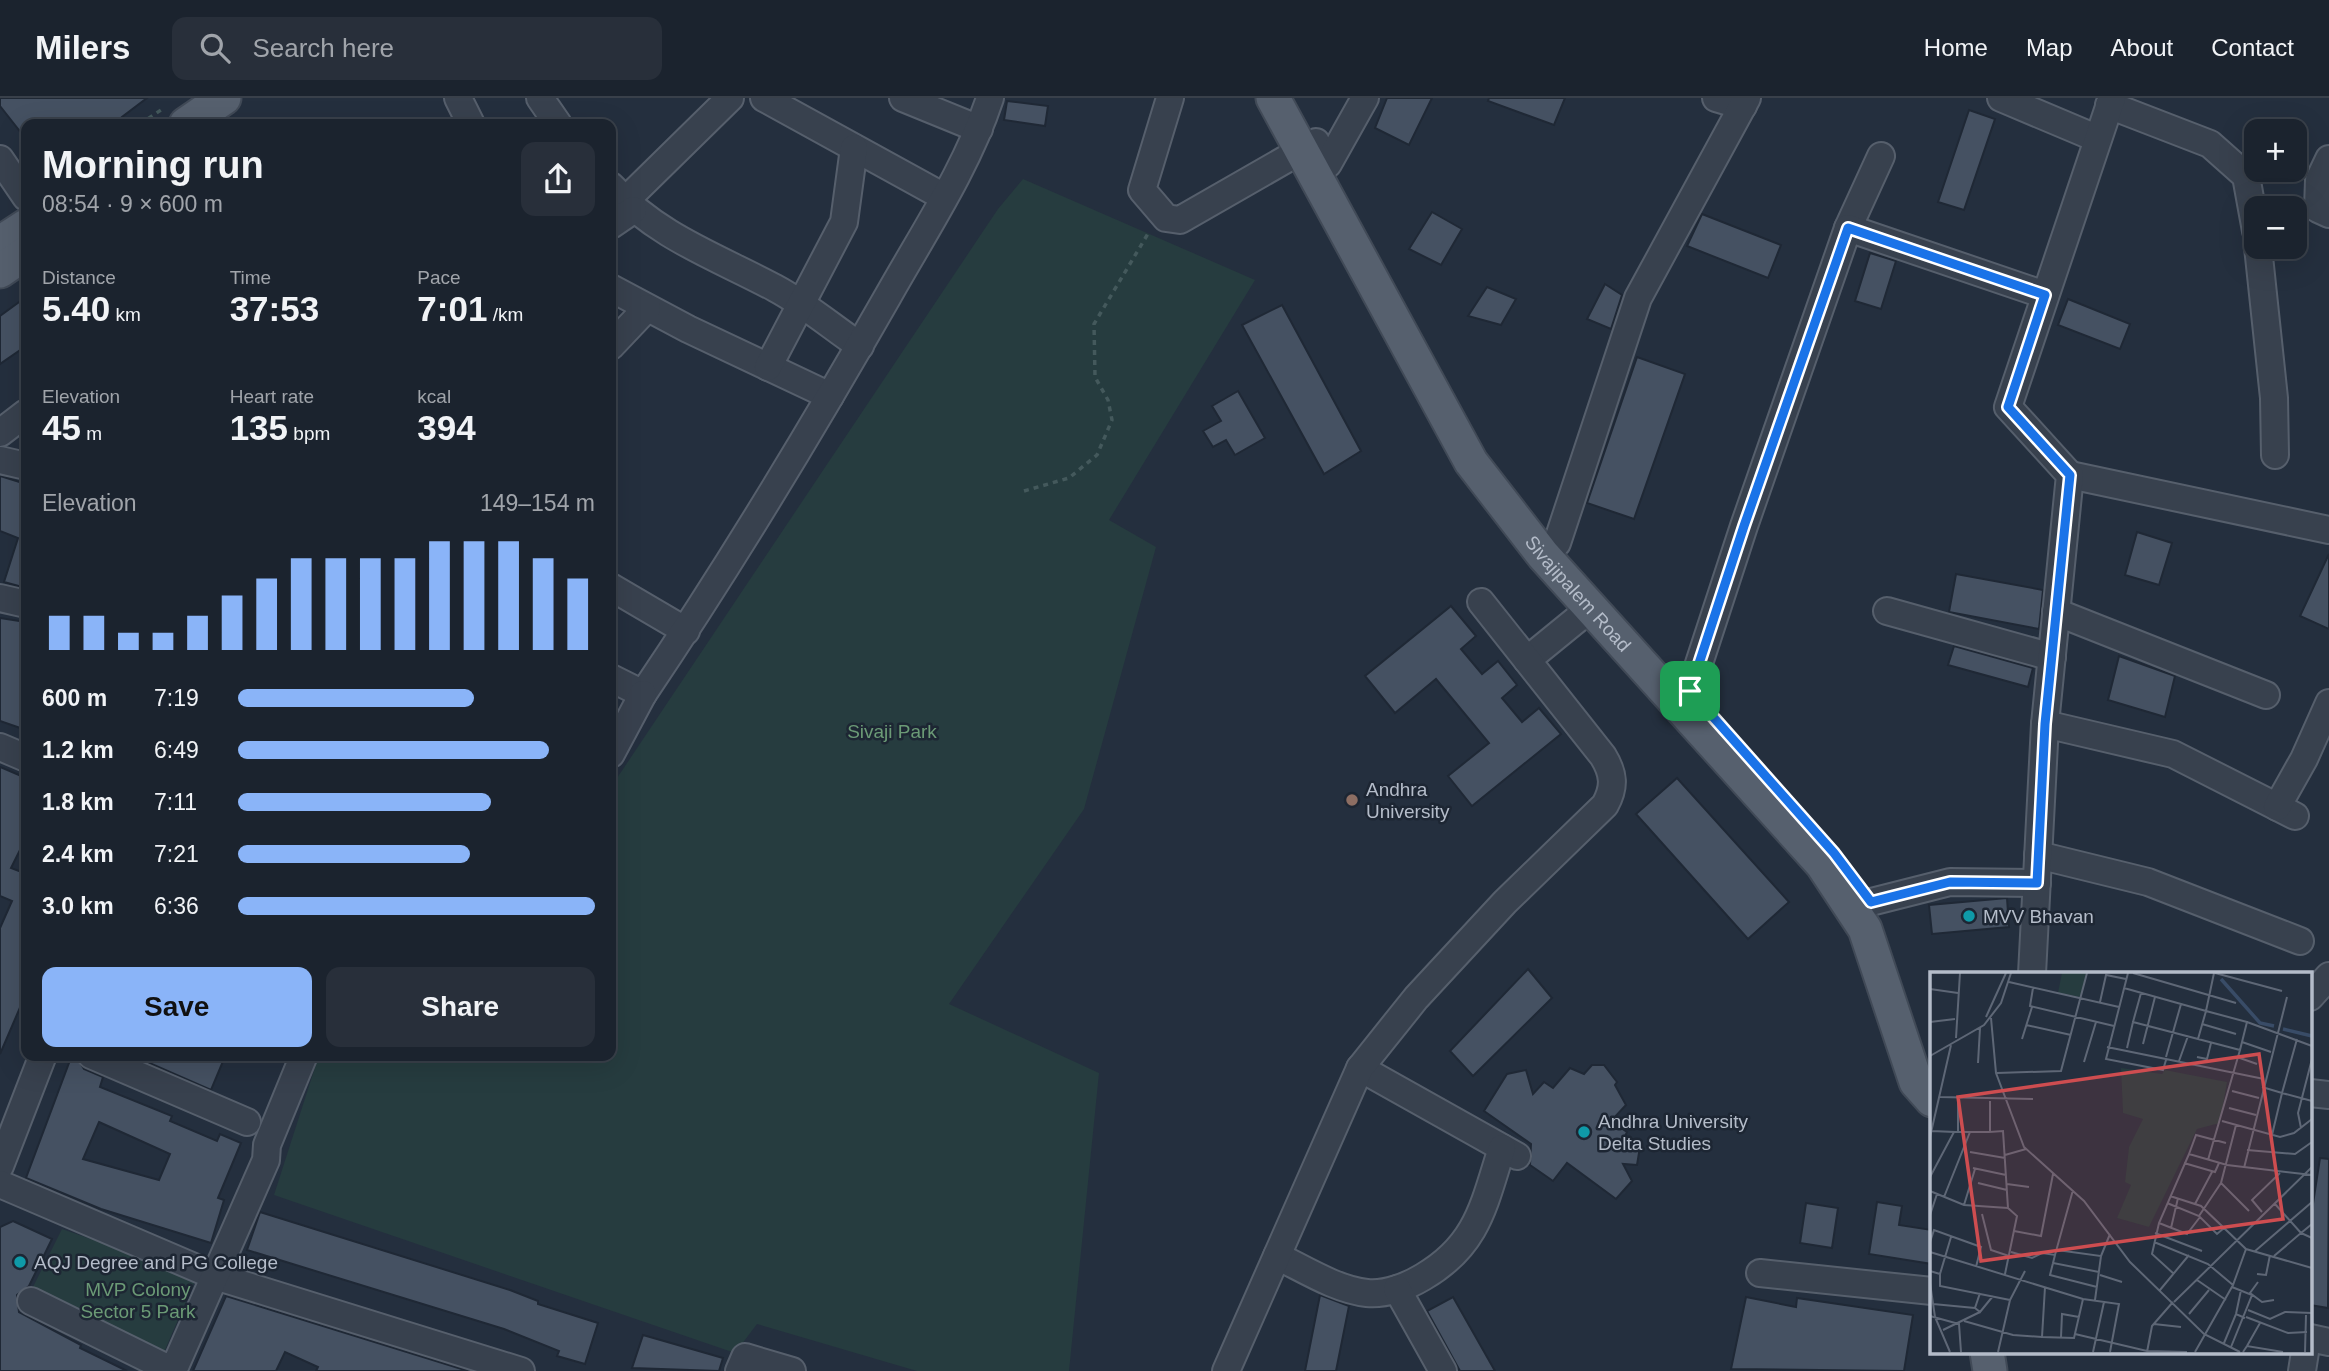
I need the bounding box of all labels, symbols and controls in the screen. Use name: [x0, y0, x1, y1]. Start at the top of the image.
search box: [172, 17, 662, 80]
text: Milers: [35, 29, 130, 66]
icon: search: [196, 29, 234, 67]
text: Search here: [252, 33, 394, 63]
text: Home: [1924, 34, 1988, 61]
text: Map: [2026, 34, 2073, 61]
text: About: [2111, 34, 2173, 61]
text: Contact: [2211, 34, 2294, 61]
map controls: [2244, 119, 2307, 259]
button: +: [2244, 119, 2307, 182]
button: share: [521, 142, 595, 216]
text: Morning run: [42, 144, 264, 186]
text: 08:54 · 9 × 600 m: [42, 191, 223, 217]
button: −: [2244, 196, 2307, 259]
text: Distance: [42, 267, 116, 288]
text: Time: [230, 267, 271, 288]
text: Pace: [417, 267, 461, 288]
text: 5.40: [42, 289, 110, 328]
text: 37:53: [230, 289, 319, 328]
text: 7:01: [417, 289, 487, 328]
text: km: [110, 304, 141, 325]
text: /km: [487, 304, 523, 325]
text: Elevation: [42, 386, 120, 407]
text: Heart rate: [230, 386, 314, 407]
text: kcal: [417, 386, 451, 407]
text: 45: [42, 408, 81, 447]
text: 135: [230, 408, 288, 447]
text: 394: [417, 408, 476, 447]
text: m: [81, 423, 102, 444]
text: bpm: [288, 423, 330, 444]
text: Elevation: [42, 490, 137, 516]
text: 149–154 m: [480, 490, 595, 516]
street label: Sivajipalem Road: [1521, 531, 1635, 656]
pin: [1660, 661, 1720, 721]
icon: arrive: [1671, 672, 1709, 710]
text: 600 m: [42, 685, 107, 711]
text: 7:19: [154, 685, 199, 711]
park label: Sivaji Park: [847, 721, 937, 742]
text: 1.2 km: [42, 737, 114, 763]
text: 6:49: [154, 737, 199, 763]
place label: Andhra University: [1366, 779, 1450, 822]
text: 1.8 km: [42, 789, 114, 815]
text: 7:11: [154, 789, 197, 815]
marker: Andhra University: [1344, 792, 1360, 808]
text: 2.4 km: [42, 841, 114, 867]
text: 7:21: [154, 841, 199, 867]
text: 3.0 km: [42, 893, 114, 919]
text: 6:36: [154, 893, 199, 919]
place label: MVV Bhavan: [1983, 906, 2094, 927]
marker: MVV Bhavan: [1961, 908, 1977, 924]
button: Save: [42, 967, 312, 1047]
button: Share: [326, 967, 595, 1047]
inset map: [1930, 972, 2312, 1354]
place label: Andhra University Delta Studies: [1598, 1111, 1748, 1154]
marker: Andhra University Delta Studies: [1576, 1124, 1592, 1140]
place label: AQJ Degree and PG College: [34, 1252, 278, 1273]
marker: AQJ Degree and PG College: [12, 1254, 28, 1270]
park label: MVP Colony Sector 5 Park: [80, 1279, 196, 1322]

